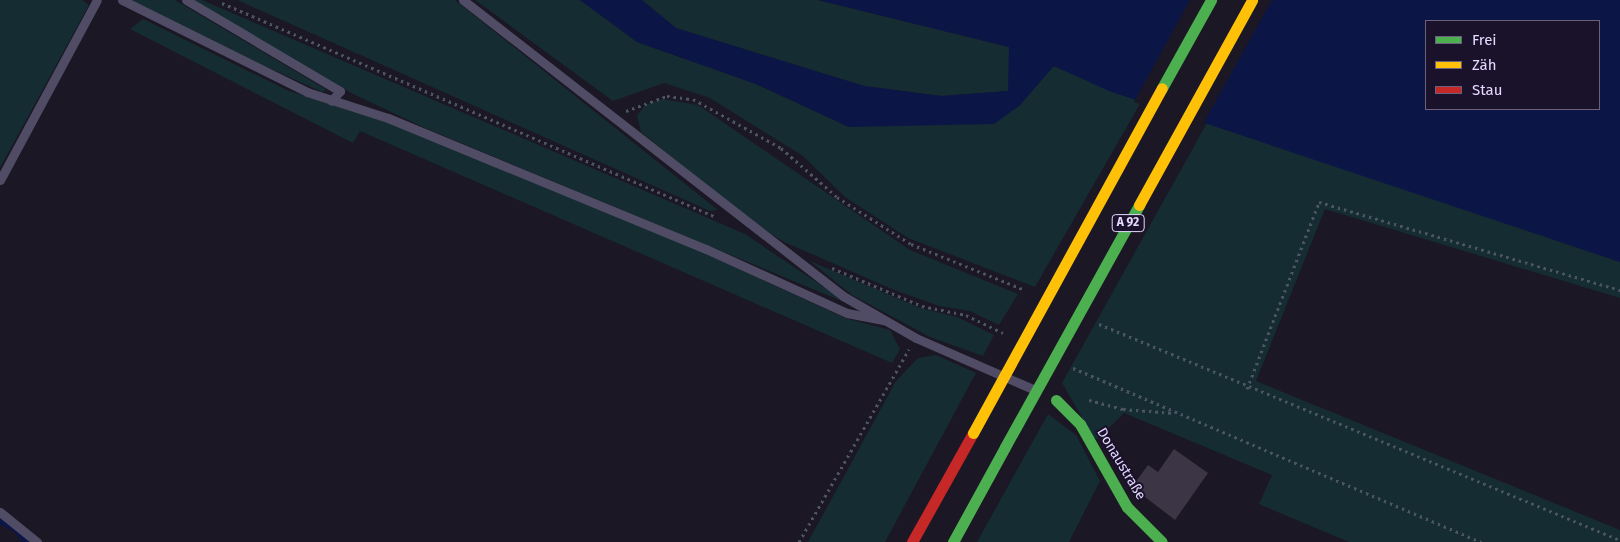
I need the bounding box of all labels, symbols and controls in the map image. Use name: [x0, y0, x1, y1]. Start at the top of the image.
legend: [1425, 20, 1600, 110]
text: Frei: [1472, 31, 1497, 49]
text: Zäh: [1472, 56, 1497, 74]
text: Stau: [1472, 81, 1502, 99]
road number: A 92: [1110, 214, 1146, 232]
street label: Donaustraße: [1093, 425, 1149, 503]

